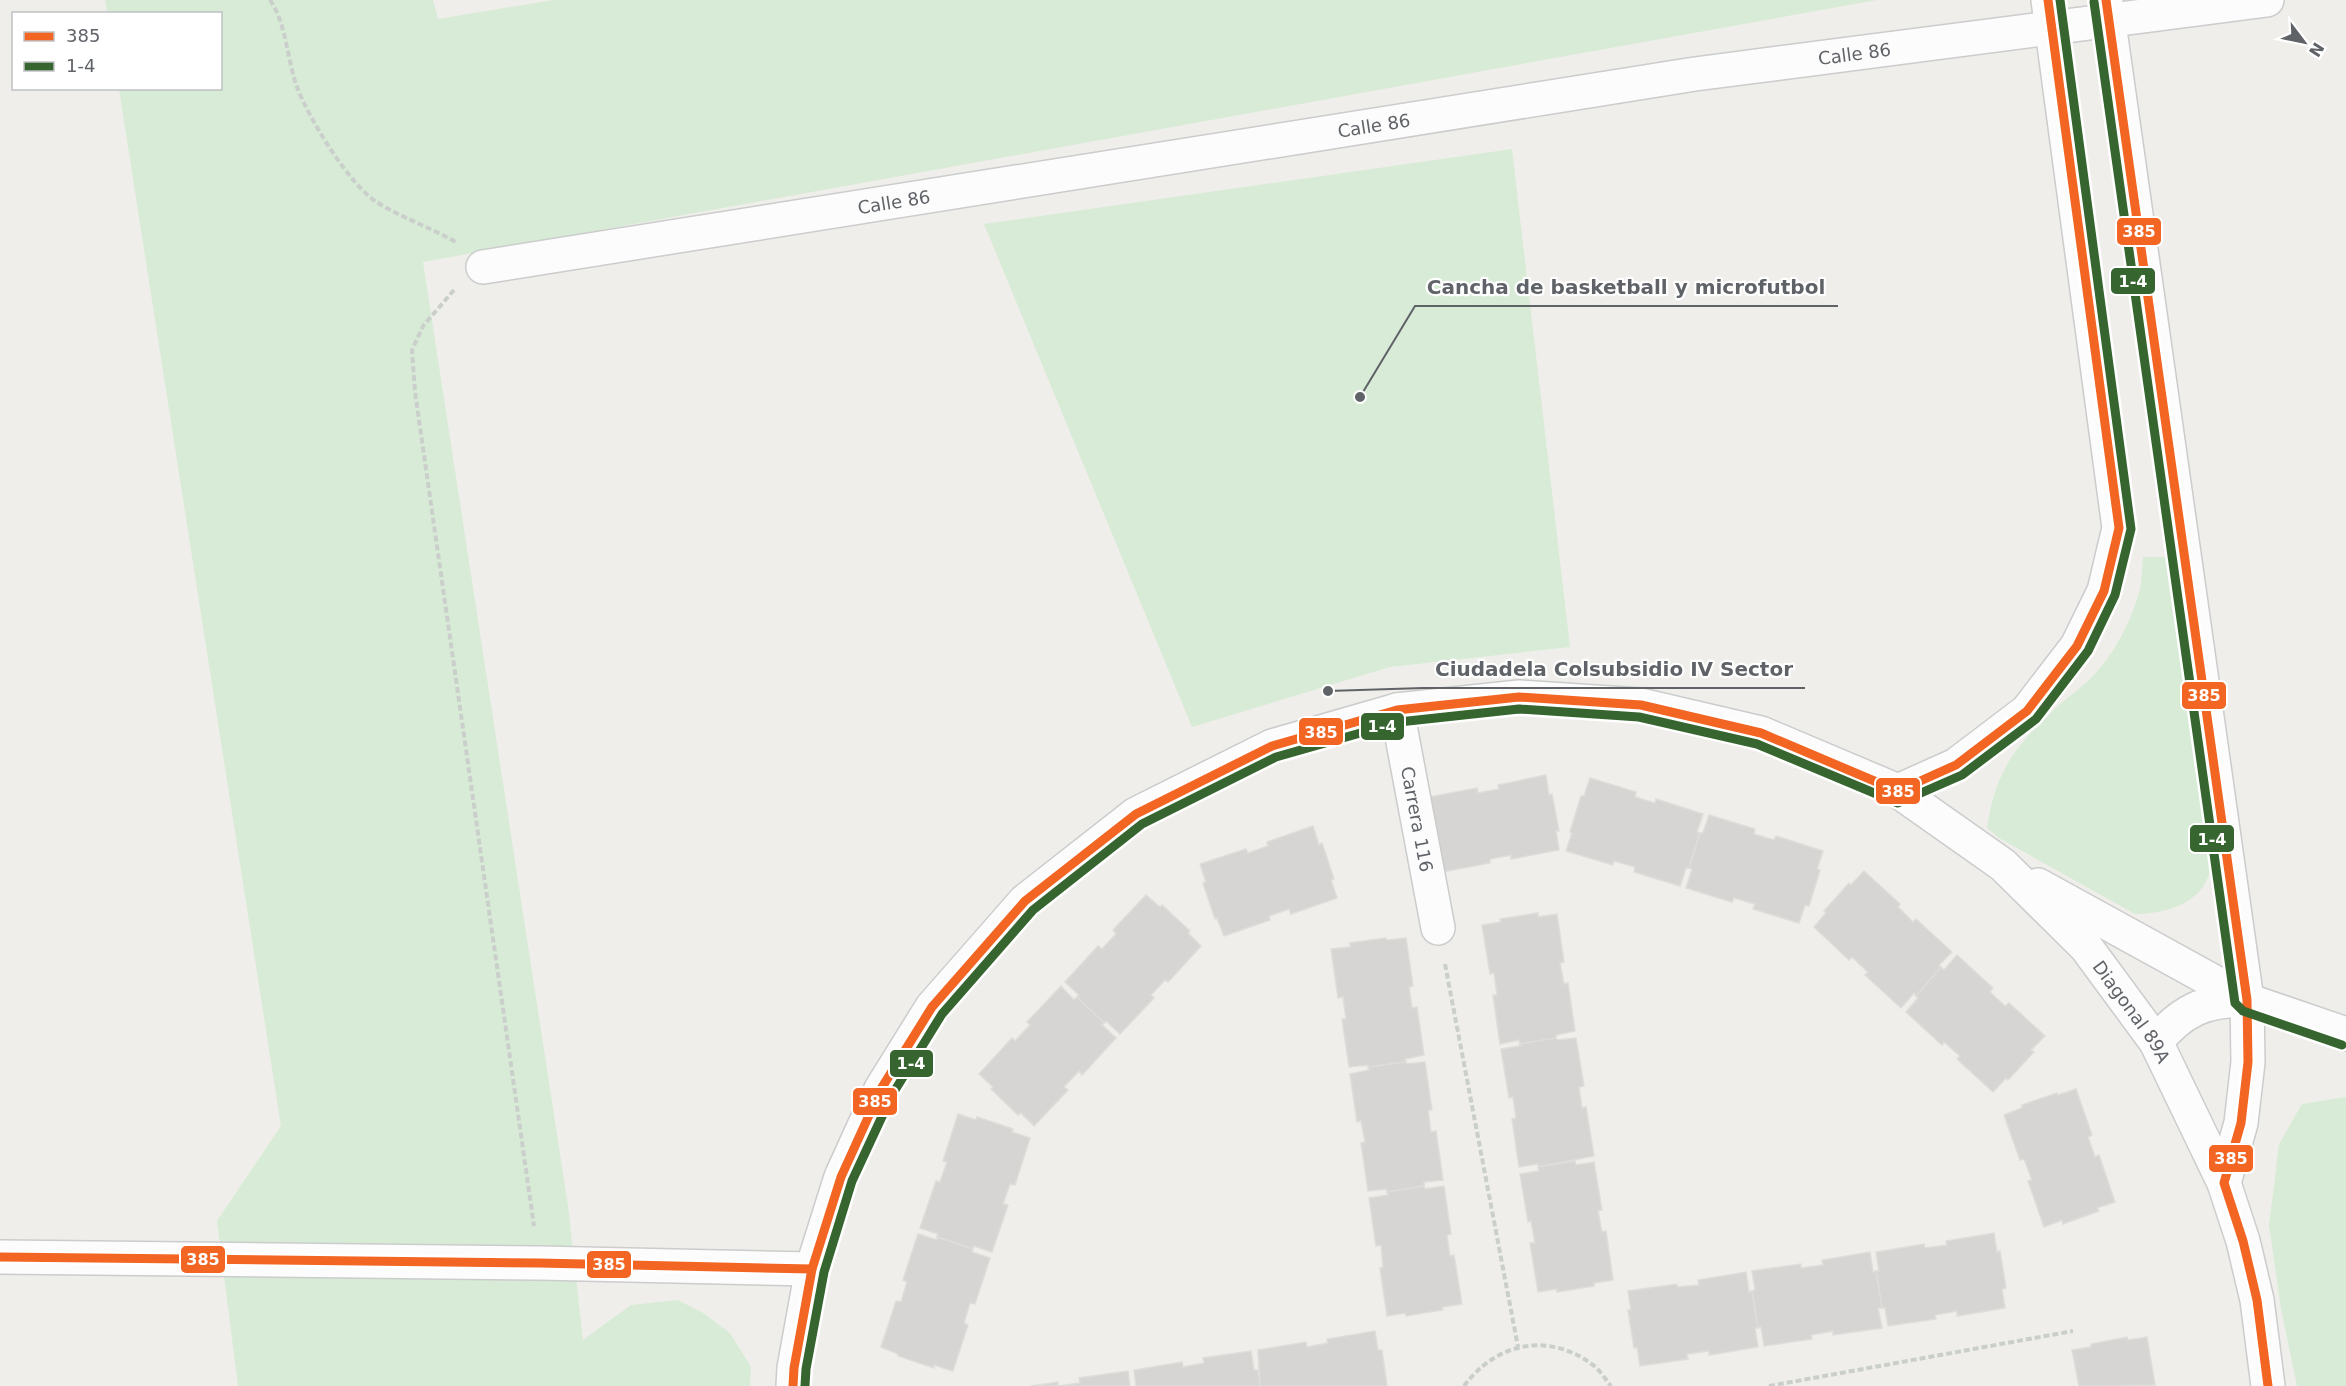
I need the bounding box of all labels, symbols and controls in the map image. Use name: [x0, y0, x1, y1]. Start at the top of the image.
legend: [12, 12, 222, 90]
north arrow: [2274, 12, 2334, 72]
text: 385: [66, 25, 100, 46]
street label: Calle 86: [1817, 38, 1892, 68]
text: N: [2305, 39, 2328, 60]
text: 1-4: [66, 55, 95, 76]
street label: Calle 86: [1336, 109, 1412, 141]
street label: Calle 86: [856, 185, 932, 218]
line badge: 385: [2116, 217, 2162, 246]
text: 385: [2122, 222, 2156, 241]
line badge: 1-4: [2110, 267, 2156, 295]
callout: Cancha de basketball y microfutbol: [1415, 268, 1838, 306]
text: 1-4: [2119, 272, 2147, 291]
text: Cancha de basketball y microfutbol: [1427, 275, 1825, 299]
callout: Ciudadela Colsubsidio IV Sector: [1423, 650, 1805, 688]
text: Ciudadela Colsubsidio IV Sector: [1435, 657, 1793, 681]
line badge: 385: [2181, 681, 2227, 710]
text: 385: [2187, 686, 2221, 705]
line badge: 1-4: [1360, 712, 1405, 741]
line badge: 385: [1298, 717, 1344, 746]
text: 1-4: [1368, 717, 1396, 736]
text: 385: [1304, 723, 1338, 742]
street label: Carrera 116: [1397, 764, 1438, 874]
line badge: 385: [1875, 777, 1921, 805]
text: 385: [1881, 782, 1915, 801]
line badge: 1-4: [2189, 824, 2235, 853]
text: 1-4: [2198, 830, 2226, 849]
street label: Diagonal 89A: [2089, 956, 2175, 1067]
line badge: 1-4: [889, 1049, 934, 1078]
text: 1-4: [897, 1054, 925, 1073]
line badge: 385: [852, 1087, 898, 1116]
text: 385: [858, 1092, 892, 1111]
line badge: 385: [2208, 1144, 2254, 1173]
text: 385: [2214, 1149, 2248, 1168]
line badge: 385: [180, 1245, 226, 1274]
text: 385: [186, 1250, 220, 1269]
line badge: 385: [586, 1250, 632, 1279]
text: 385: [592, 1255, 626, 1274]

